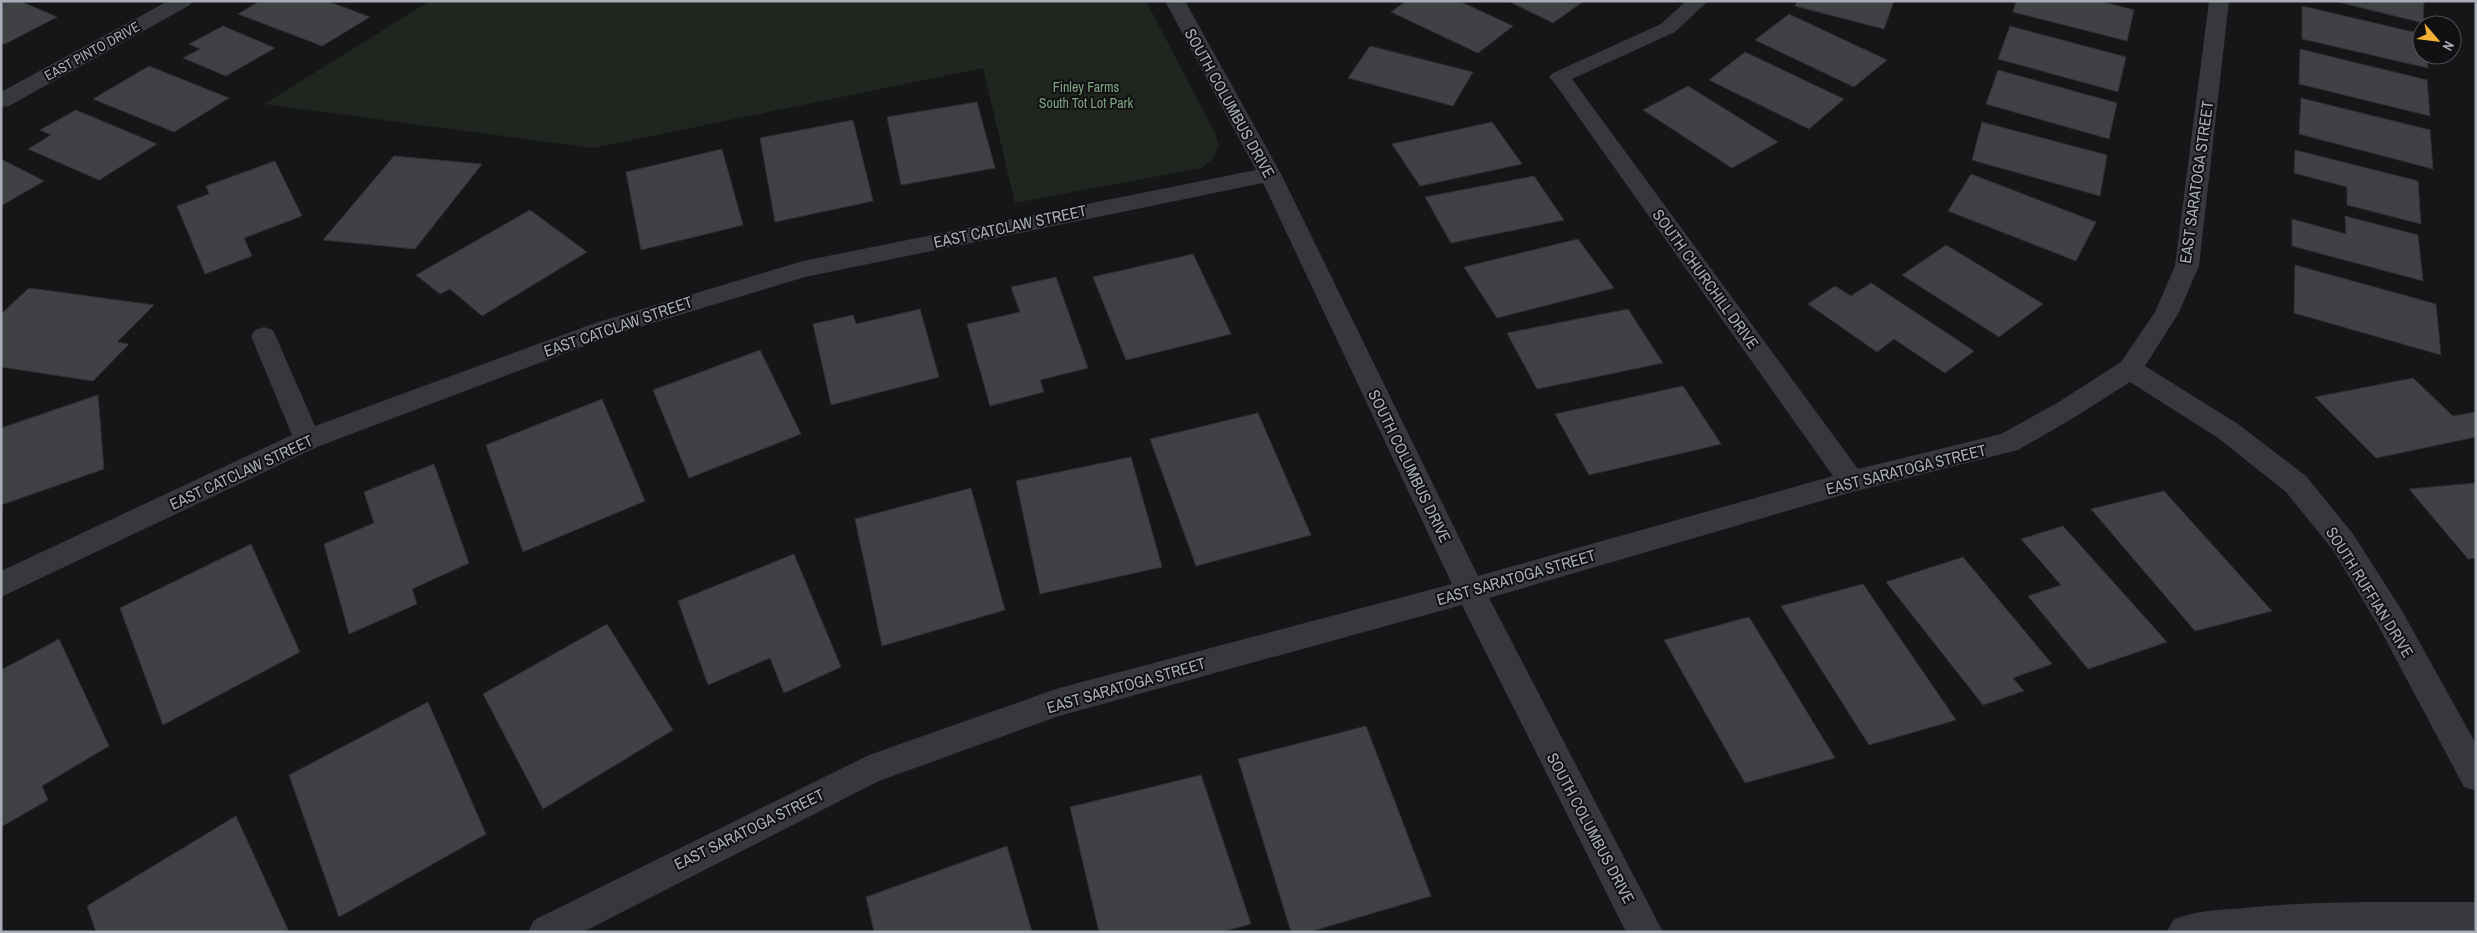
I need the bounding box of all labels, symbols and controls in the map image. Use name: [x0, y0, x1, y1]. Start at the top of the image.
north arrow: [2412, 15, 2462, 65]
street label: EAST PINTO DRIVE: [41, 17, 143, 85]
street label: SOUTH COLUMBUS DRIVE: [1180, 24, 1280, 182]
text: N: [2439, 38, 2458, 54]
park label: Finley Farms South Tot Lot Park: [1039, 78, 1133, 112]
street label: EAST SARATOGA STREET: [2174, 99, 2218, 265]
street label: EAST CATCLAW STREET: [932, 199, 1088, 253]
street label: SOUTH CHURCHILL DRIVE: [1648, 205, 1764, 353]
street label: EAST CATCLAW STREET: [541, 290, 695, 362]
street label: SOUTH COLUMBUS DRIVE: [1363, 386, 1457, 546]
street label: EAST CATCLAW STREET: [166, 429, 316, 515]
street label: EAST SARATOGA STREET: [1824, 438, 1988, 500]
street label: SOUTH RUFFIAN DRIVE: [2321, 522, 2419, 662]
street label: EAST SARATOGA STREET: [1434, 544, 1598, 610]
street label: EAST SARATOGA STREET: [1044, 652, 1208, 718]
street label: SOUTH COLUMBUS DRIVE: [1542, 749, 1640, 907]
street label: EAST SARATOGA STREET: [670, 783, 828, 875]

